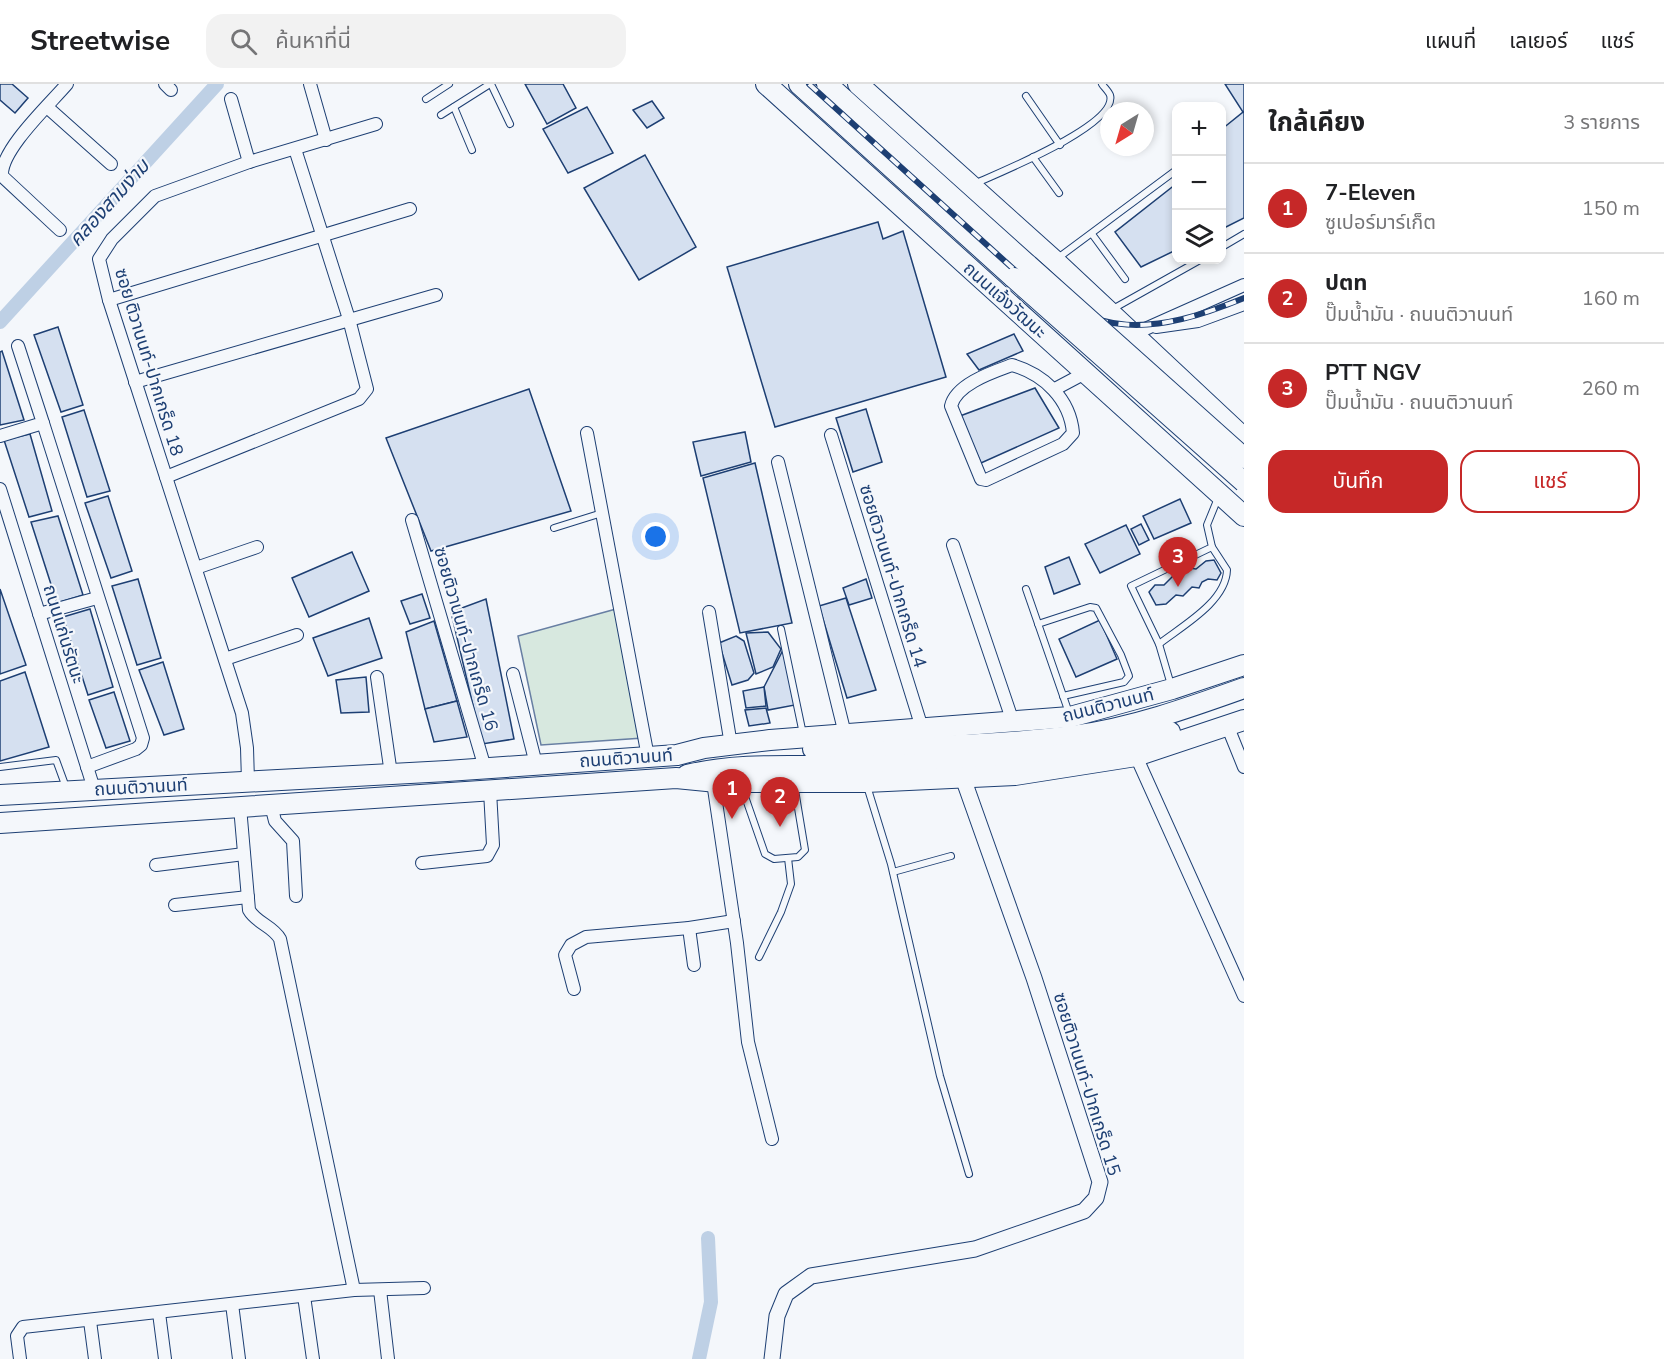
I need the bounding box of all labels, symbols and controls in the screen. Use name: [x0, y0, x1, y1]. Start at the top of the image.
search box: [206, 14, 626, 68]
text: Streetwise: [30, 22, 170, 60]
icon: search: [227, 25, 260, 58]
text: ค้นหาที่นี่: [275, 26, 351, 56]
text: แผนที่: [1425, 27, 1476, 55]
text: เลเยอร์: [1509, 27, 1568, 55]
text: แชร์: [1601, 27, 1634, 55]
north arrow: [1100, 102, 1154, 156]
map controls: [1172, 102, 1226, 264]
button: +: [1172, 102, 1226, 156]
text: ใกล้เคียง: [1268, 105, 1365, 140]
text: 3 รายการ: [1563, 109, 1640, 136]
water label: คลองสามง่าม: [63, 152, 157, 252]
button: −: [1172, 156, 1226, 210]
text: 7-Eleven: [1325, 178, 1416, 208]
text: 1: [1282, 195, 1294, 222]
text: 150 m: [1582, 195, 1640, 222]
text: ซูเปอร์มาร์เก็ต: [1325, 209, 1436, 236]
button: layers: [1172, 210, 1226, 264]
street label: ถนนแจ้งวัฒนะ: [958, 256, 1052, 344]
street label: ซอย ติวานนท์-ปากเกร็ด 18: [109, 265, 189, 459]
text: ปตท: [1325, 268, 1368, 298]
text: 2: [1282, 285, 1294, 312]
text: 160 m: [1582, 285, 1640, 312]
text: ปั๊มน้ำมัน · ถนนติวานนท์: [1325, 301, 1513, 328]
text: PTT NGV: [1325, 358, 1421, 388]
text: 3: [1282, 375, 1294, 402]
text: 260 m: [1582, 375, 1640, 402]
text: ปั๊มน้ำมัน · ถนนติวานนท์: [1325, 389, 1513, 416]
button: บันทึก: [1268, 450, 1448, 513]
button: แชร์: [1460, 450, 1640, 513]
street label: ซอยติวานนท์-ปากเกร็ด 14: [854, 481, 932, 671]
your location: [641, 522, 670, 551]
pin: 3: [1158, 538, 1198, 587]
street label: ซอยติวานนท์-ปากเกร็ด 16: [428, 544, 504, 734]
street label: ถนนแก่นรัตนะ: [38, 582, 90, 686]
street label: ถนนติวานนท์: [1060, 682, 1156, 728]
street label: ถนนติวานนท์: [579, 743, 673, 773]
pin: 1: [712, 770, 752, 819]
street label: ถนนติวานนท์: [94, 773, 188, 801]
pin: 2: [760, 778, 800, 827]
street label: ซอยติวานนท์-ปากเกร็ด 15: [1048, 989, 1126, 1179]

